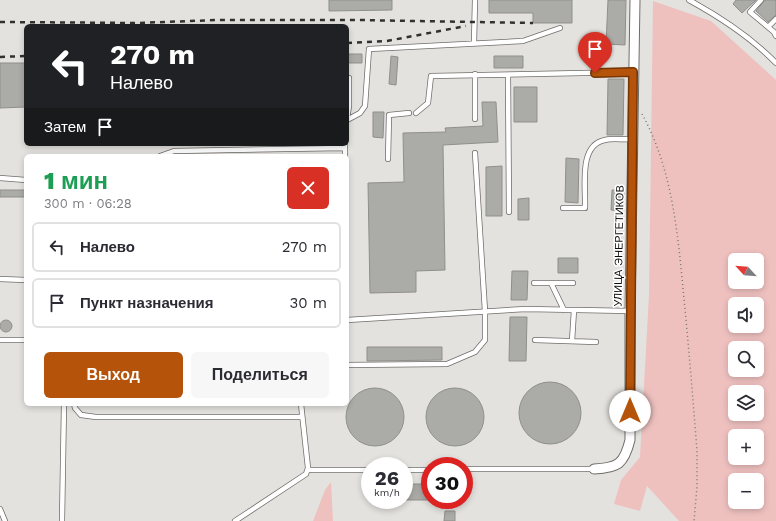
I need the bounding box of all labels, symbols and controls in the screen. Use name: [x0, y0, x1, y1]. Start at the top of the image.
pin: [578, 32, 612, 73]
text: 270 m: [110, 38, 195, 71]
icon: arrive: [584, 38, 606, 60]
icon: left: [44, 40, 96, 92]
text: Налево: [110, 72, 173, 93]
icon: arrive: [94, 116, 116, 138]
text: Затем: [44, 118, 86, 136]
text: 1 мин: [44, 167, 108, 195]
button: close: [287, 167, 329, 209]
street label: УЛИЦА ЭНЕРГЕТИКОВ: [611, 185, 627, 307]
text: 300 m · 06:28: [44, 196, 132, 211]
icon: left: [46, 236, 68, 258]
text: Налево: [80, 238, 135, 256]
text: 270 m: [282, 238, 327, 256]
north arrow: [728, 253, 764, 289]
map controls: [728, 253, 764, 509]
icon: arrive: [46, 292, 68, 314]
text: Пункт назначения: [80, 294, 213, 312]
text: 30 m: [290, 294, 327, 312]
button: sound: [728, 297, 764, 333]
button: search: [728, 341, 764, 377]
button: Выход: [44, 352, 183, 398]
button: Поделиться: [191, 352, 329, 398]
button: layers: [728, 385, 764, 421]
position arrow: [609, 390, 651, 432]
button: +: [728, 429, 764, 465]
speed limit sign: 30: [421, 457, 473, 509]
text: 26: [375, 466, 399, 490]
button: −: [728, 473, 764, 509]
text: km/h: [374, 487, 400, 498]

